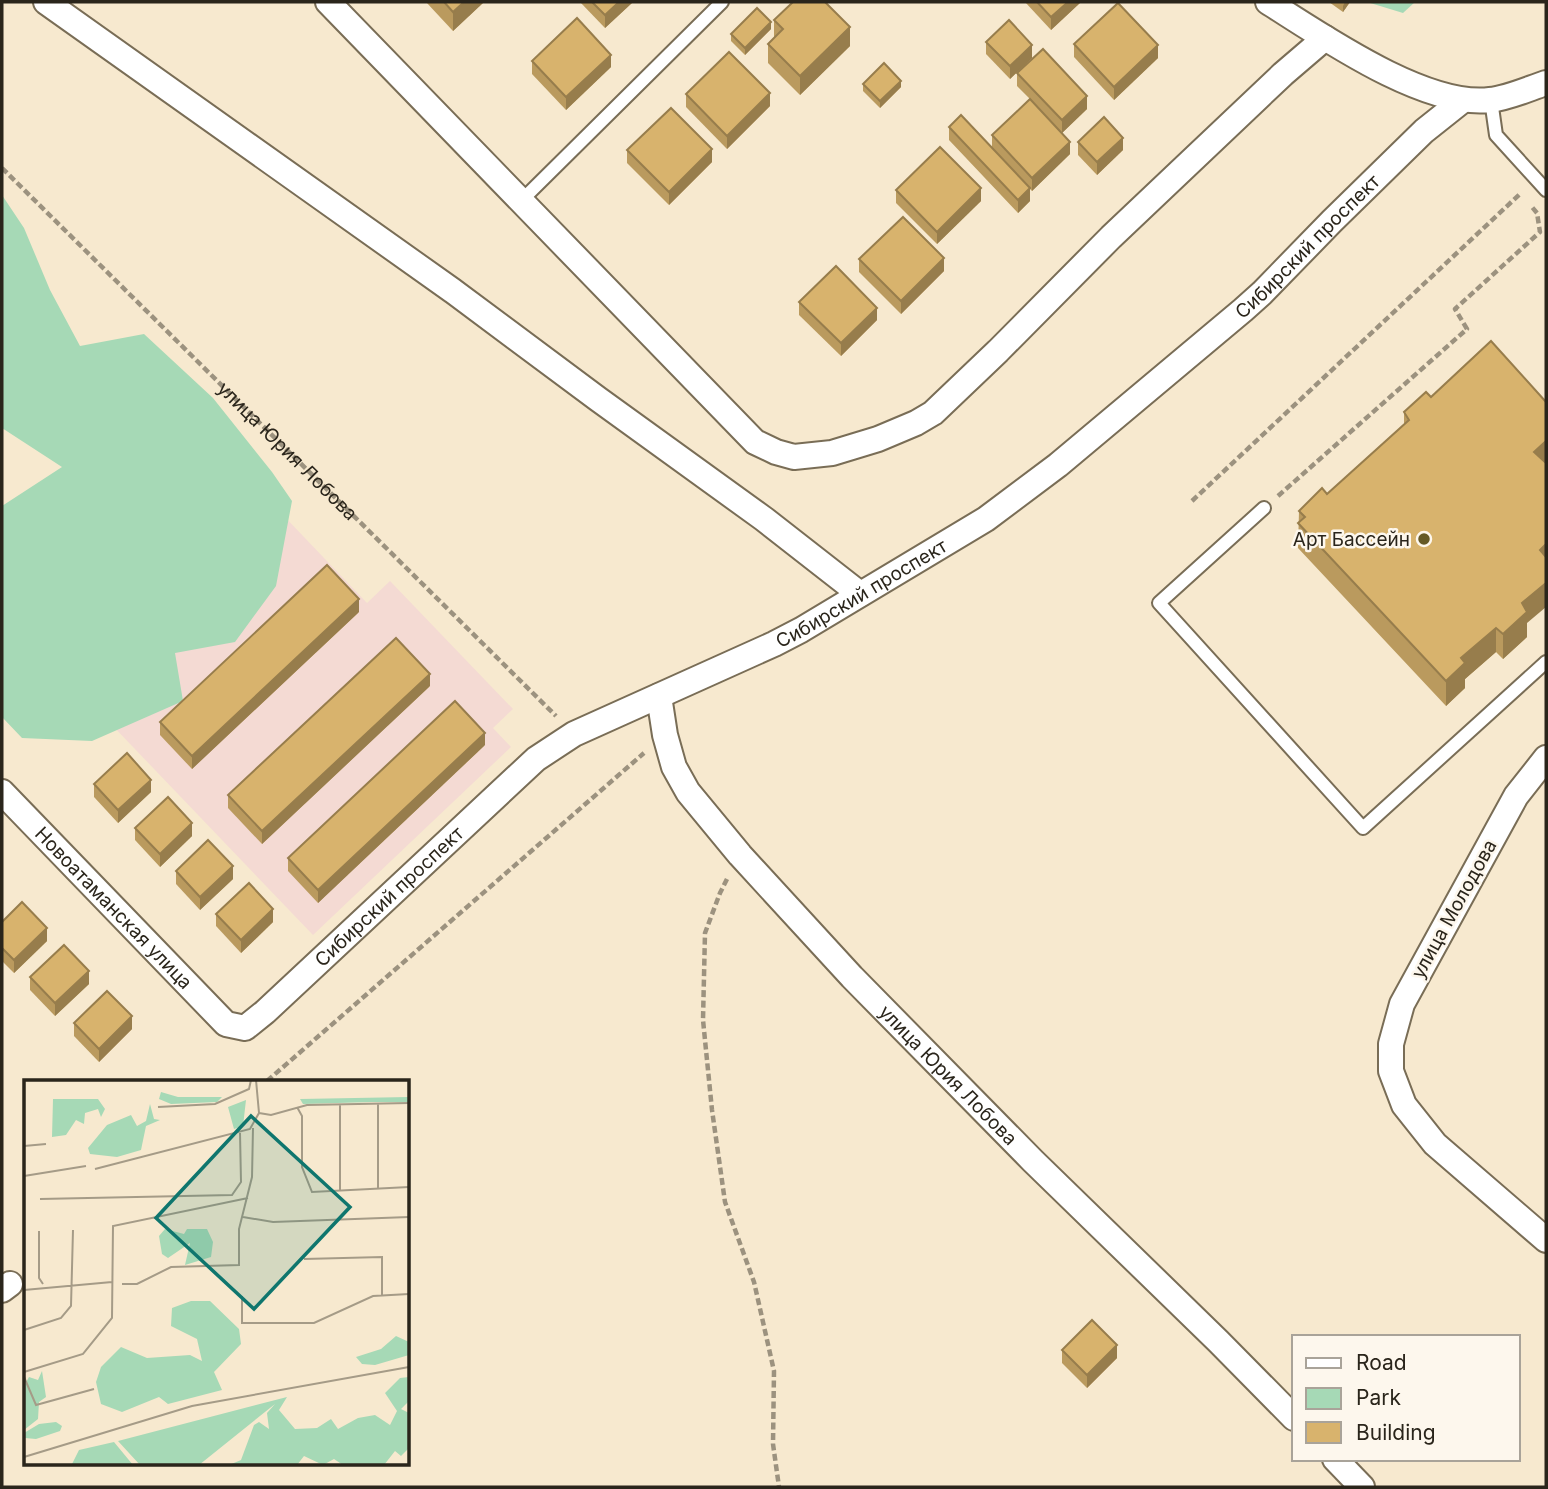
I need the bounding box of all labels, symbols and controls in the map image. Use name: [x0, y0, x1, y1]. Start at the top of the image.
street label: Сибирский проспект: [1230, 169, 1384, 323]
street label: улица Юрия Лобова: [213, 377, 362, 525]
place label: Арт Бассейн: [1293, 528, 1410, 551]
marker: Арт Бассейн: [1416, 531, 1432, 547]
street label: Сибирский проспект: [772, 534, 951, 653]
street label: Сибирский проспект: [310, 821, 468, 971]
street label: Новоатаманская улица: [30, 822, 197, 994]
street label: улица Молодова: [1406, 836, 1502, 982]
street label: улица Юрия Лобова: [874, 1000, 1022, 1150]
inset map: [24, 1080, 410, 1464]
legend: [1292, 1335, 1520, 1461]
text: Road: [1356, 1350, 1407, 1375]
text: Park: [1356, 1385, 1401, 1410]
text: Building: [1356, 1420, 1436, 1445]

